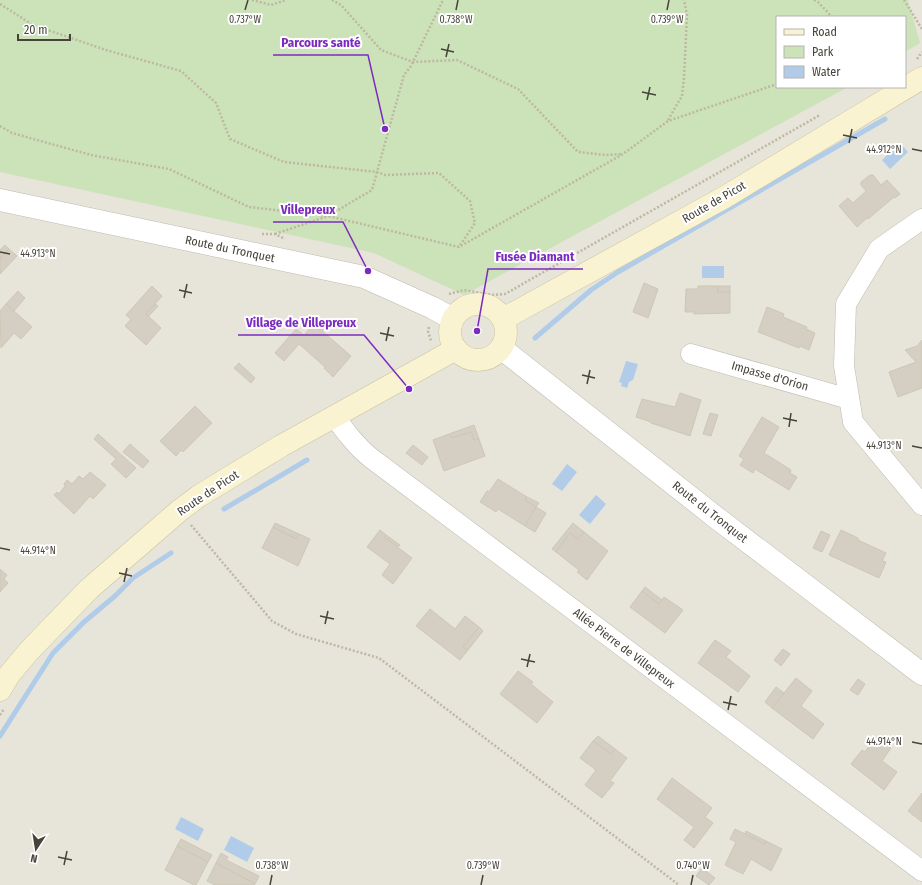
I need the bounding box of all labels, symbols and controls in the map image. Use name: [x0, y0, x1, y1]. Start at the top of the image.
text: 0.737°W: [229, 14, 262, 26]
text: 0.738°W: [440, 14, 473, 26]
text: 0.739°W: [651, 14, 684, 26]
scale bar: [18, 16, 70, 42]
legend: [776, 16, 906, 88]
text: 20 m: [24, 23, 48, 37]
text: Road: [812, 25, 837, 39]
callout: Parcours santé: [273, 30, 368, 55]
text: Parcours santé: [281, 35, 361, 50]
text: Park: [812, 45, 834, 59]
text: Water: [812, 65, 841, 79]
text: 44.912°N: [866, 144, 902, 156]
street label: Route de Picot: [680, 178, 748, 226]
callout: Villepreux: [273, 197, 343, 222]
text: Villepreux: [280, 202, 336, 217]
street label: Route du Tronquet: [184, 233, 276, 265]
callout: Fusée Diamant: [488, 244, 583, 269]
text: 44.913°N: [20, 248, 56, 260]
text: Fusée Diamant: [496, 249, 575, 264]
callout: Village de Villepreux: [238, 310, 364, 335]
text: Village de Villepreux: [245, 315, 357, 330]
street label: Impasse d'Orion: [730, 358, 810, 394]
text: 44.913°N: [866, 440, 902, 452]
street label: Route de Picot: [175, 467, 241, 519]
street label: Route du Tronquet: [670, 478, 750, 546]
text: 44.914°N: [20, 545, 56, 557]
street label: Allée Pierre de Villepreux: [570, 605, 678, 691]
text: 44.914°N: [866, 736, 902, 748]
north arrow: [16, 829, 56, 869]
text: N: [29, 851, 39, 865]
text: 0.738°W: [256, 860, 289, 872]
text: 0.739°W: [467, 860, 500, 872]
text: 0.740°W: [676, 860, 710, 872]

